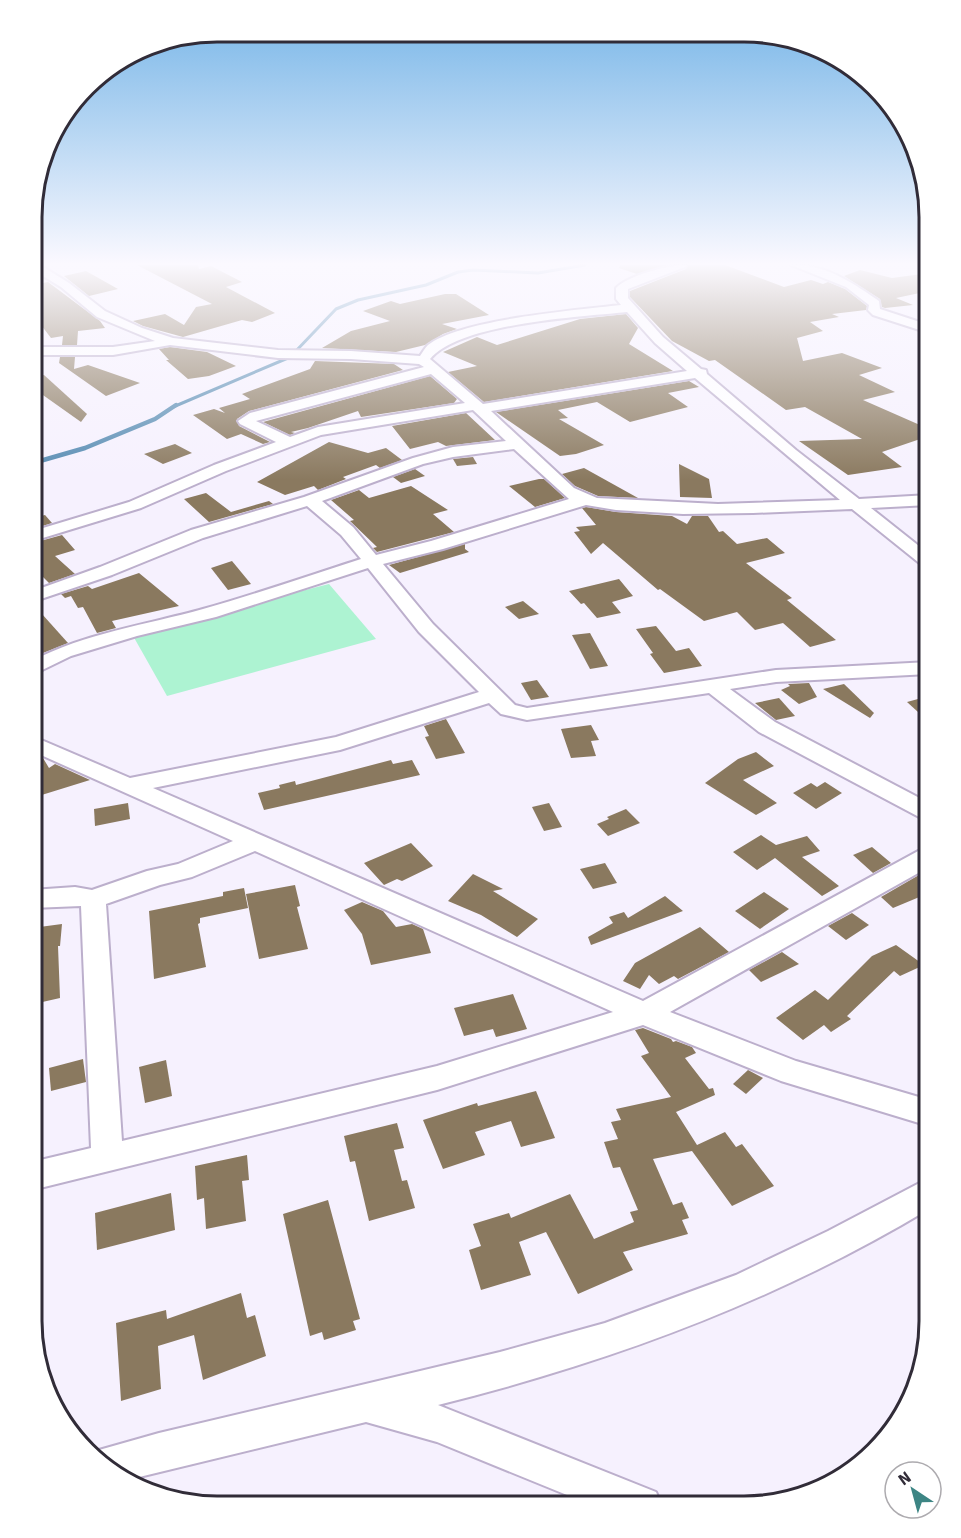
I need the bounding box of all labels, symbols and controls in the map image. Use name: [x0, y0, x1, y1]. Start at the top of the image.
north arrow: [883, 1460, 943, 1520]
text: N: [894, 1467, 915, 1490]

